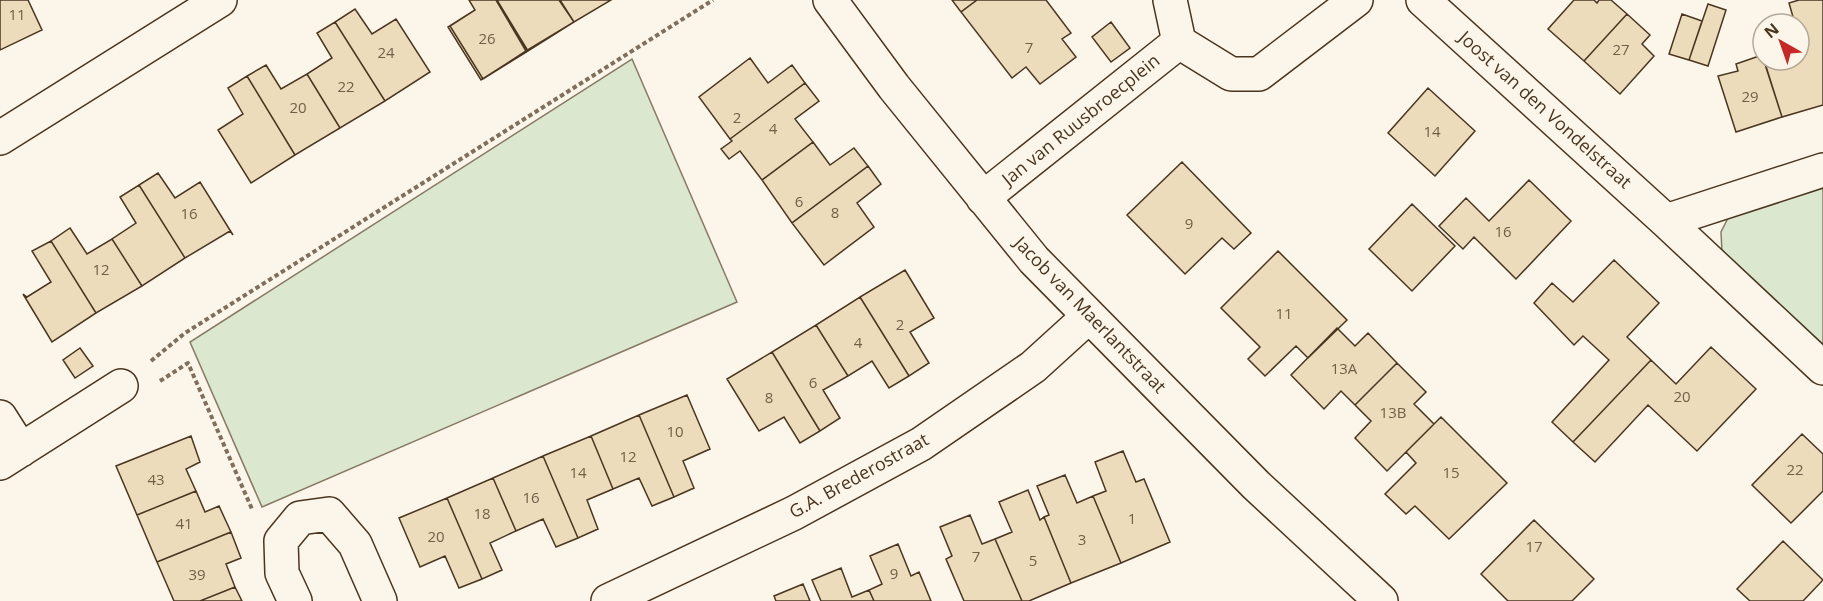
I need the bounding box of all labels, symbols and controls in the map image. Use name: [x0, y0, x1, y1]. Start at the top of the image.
house number: 11: [8, 4, 26, 24]
north arrow: [1751, 12, 1811, 72]
text: N: [1759, 18, 1783, 43]
street label: Joost van den Vondelstraat: [1453, 24, 1637, 193]
house number: 26: [478, 28, 496, 48]
house number: 7: [1025, 37, 1033, 57]
house number: 27: [1612, 39, 1630, 59]
house number: 24: [377, 42, 395, 62]
street label: Jan van Ruusbroecplein: [995, 48, 1164, 192]
house number: 22: [337, 76, 355, 96]
house number: 29: [1741, 86, 1759, 106]
house number: 20: [289, 97, 307, 117]
house number: 2: [733, 107, 741, 127]
house number: 4: [769, 118, 778, 138]
house number: 14: [1423, 121, 1441, 141]
house number: 6: [795, 191, 803, 211]
house number: 8: [831, 202, 839, 222]
house number: 16: [180, 203, 198, 223]
house number: 9: [1185, 213, 1193, 233]
house number: 16: [1494, 221, 1512, 241]
street label: Jacob van Maerlantstraat: [1008, 229, 1172, 398]
house number: 12: [92, 259, 110, 279]
house number: 11: [1275, 303, 1293, 323]
house number: 2: [896, 314, 904, 334]
house number: 4: [854, 332, 863, 352]
house number: 13A: [1331, 358, 1358, 378]
house number: 6: [809, 372, 817, 392]
house number: 20: [1673, 386, 1691, 406]
house number: 8: [765, 387, 773, 407]
house number: 13B: [1380, 402, 1406, 422]
house number: 10: [666, 421, 684, 441]
street label: G.A. Brederostraat: [785, 427, 932, 523]
house number: 12: [619, 446, 637, 466]
house number: 22: [1786, 459, 1804, 479]
house number: 14: [569, 462, 587, 482]
house number: 15: [1442, 462, 1460, 482]
house number: 43: [147, 469, 165, 489]
house number: 16: [522, 487, 540, 507]
house number: 18: [473, 503, 491, 523]
house number: 1: [1128, 508, 1136, 528]
house number: 41: [175, 513, 193, 533]
house number: 20: [427, 526, 445, 546]
house number: 3: [1078, 529, 1086, 549]
house number: 17: [1525, 536, 1543, 556]
house number: 7: [972, 546, 980, 566]
house number: 5: [1029, 550, 1037, 570]
house number: 9: [890, 563, 898, 583]
house number: 39: [188, 564, 206, 584]

